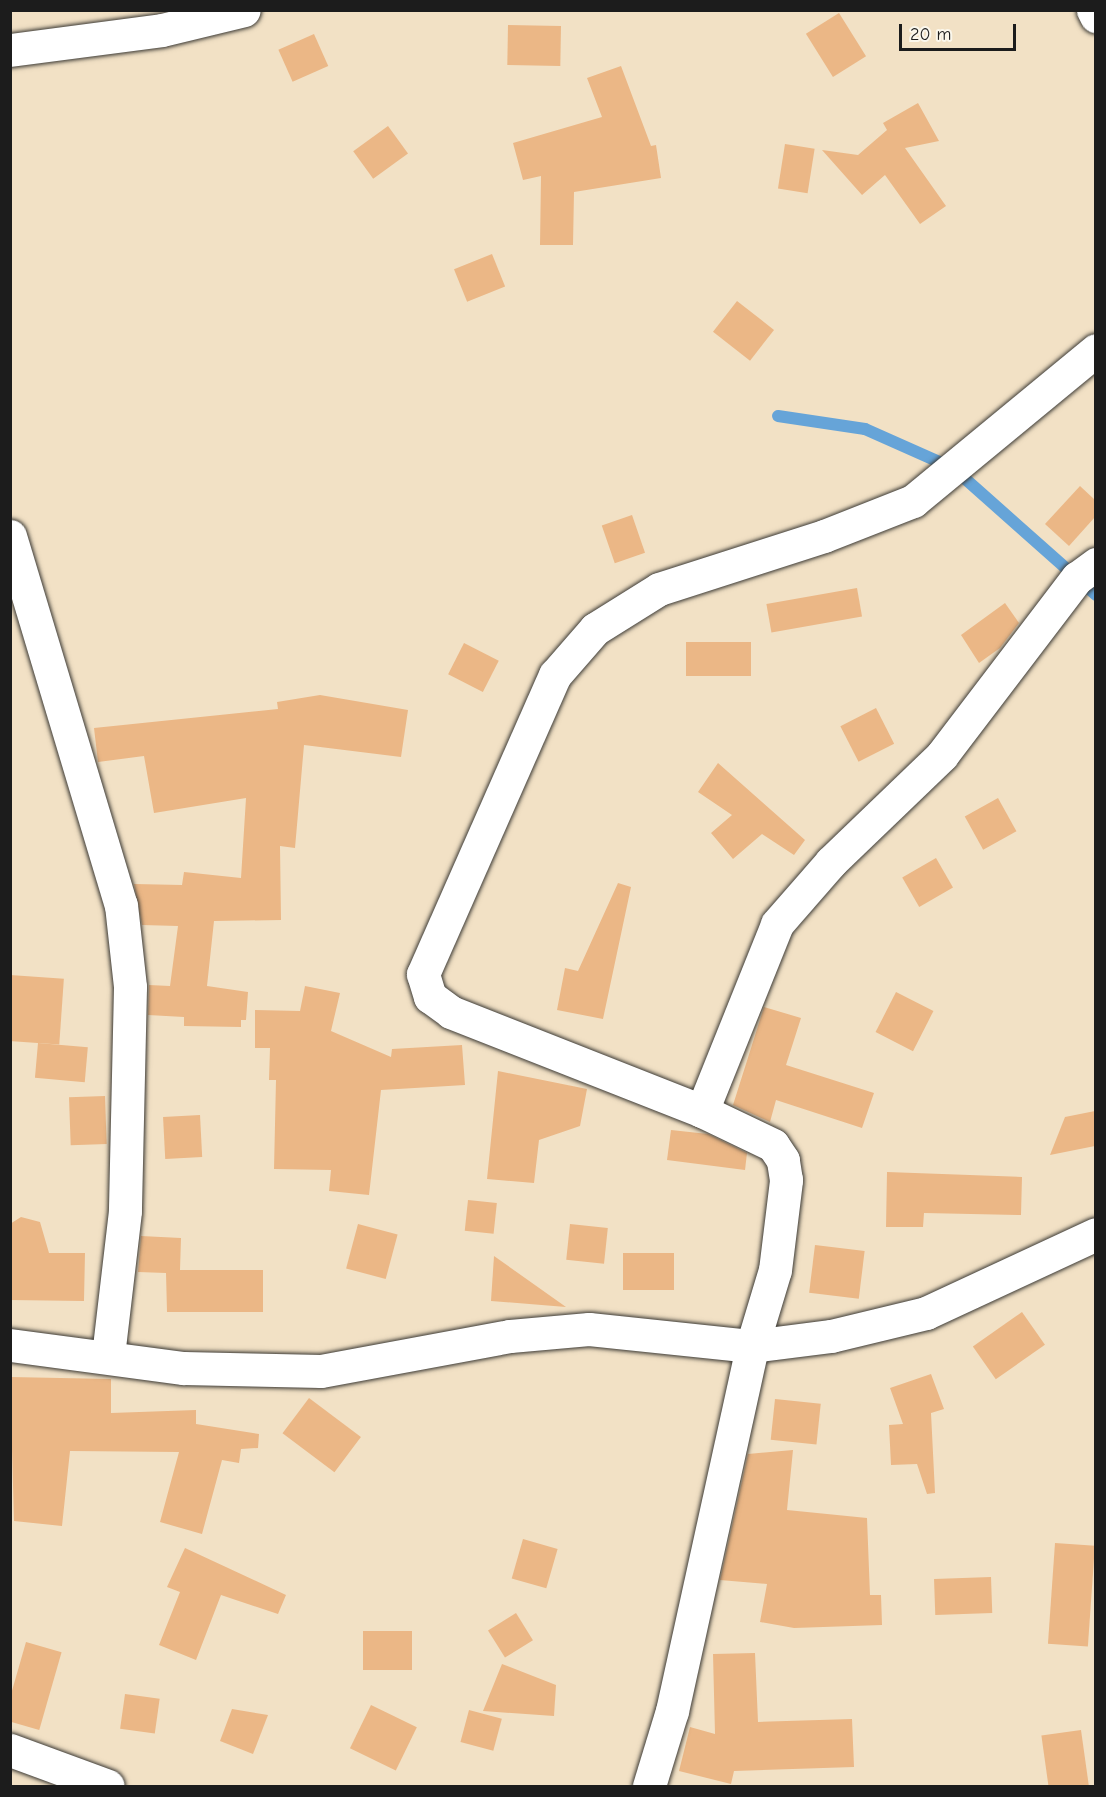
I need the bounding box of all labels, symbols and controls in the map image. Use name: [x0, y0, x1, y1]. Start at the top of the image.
scale bar: [902, 12, 1019, 50]
text: 20 m: [910, 24, 951, 45]

